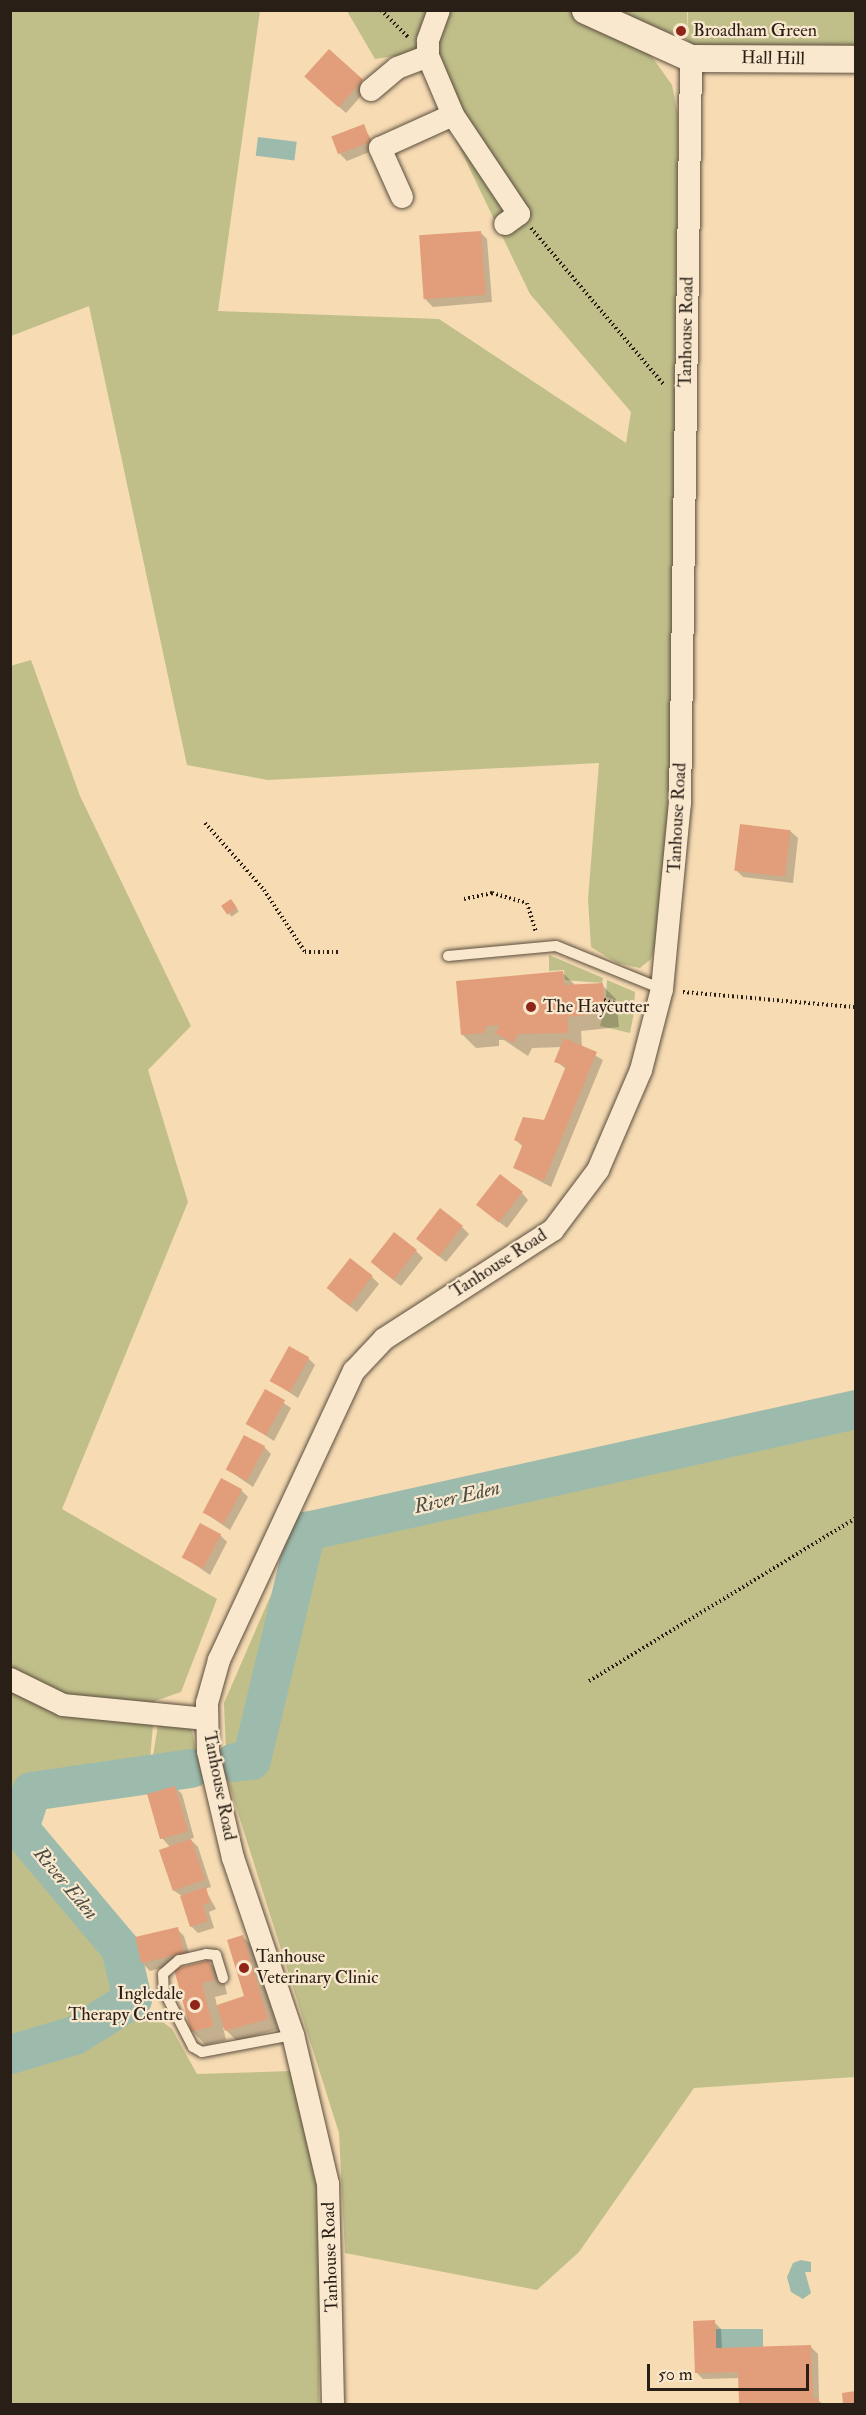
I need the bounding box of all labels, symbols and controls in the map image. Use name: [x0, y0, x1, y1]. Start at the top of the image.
place label: Broadham Green: [693, 20, 817, 42]
marker: Broadham Green: [674, 24, 688, 38]
street label: Hall Hill: [741, 48, 805, 70]
street label: Tanhouse Road: [675, 277, 699, 387]
street label: Tanhouse Road: [664, 762, 692, 874]
place label: The Haycutter: [543, 996, 649, 1018]
marker: The Haycutter: [524, 1000, 538, 1014]
street label: Tanhouse Road: [447, 1225, 551, 1303]
water label: River Eden: [412, 1475, 502, 1519]
street label: Tanhouse Road: [198, 1730, 240, 1842]
water label: River Eden: [29, 1842, 103, 1924]
place label: Tanhouse Veterinary Clinic: [256, 1947, 379, 1990]
marker: Tanhouse Veterinary Clinic: [237, 1961, 251, 1975]
place label: Ingledale Therapy Centre: [68, 1984, 183, 2026]
marker: Ingledale Therapy Centre: [188, 1998, 202, 2012]
street label: Tanhouse Road: [318, 2201, 344, 2313]
scale bar: [650, 2352, 812, 2390]
text: 50 m: [658, 2363, 693, 2386]

